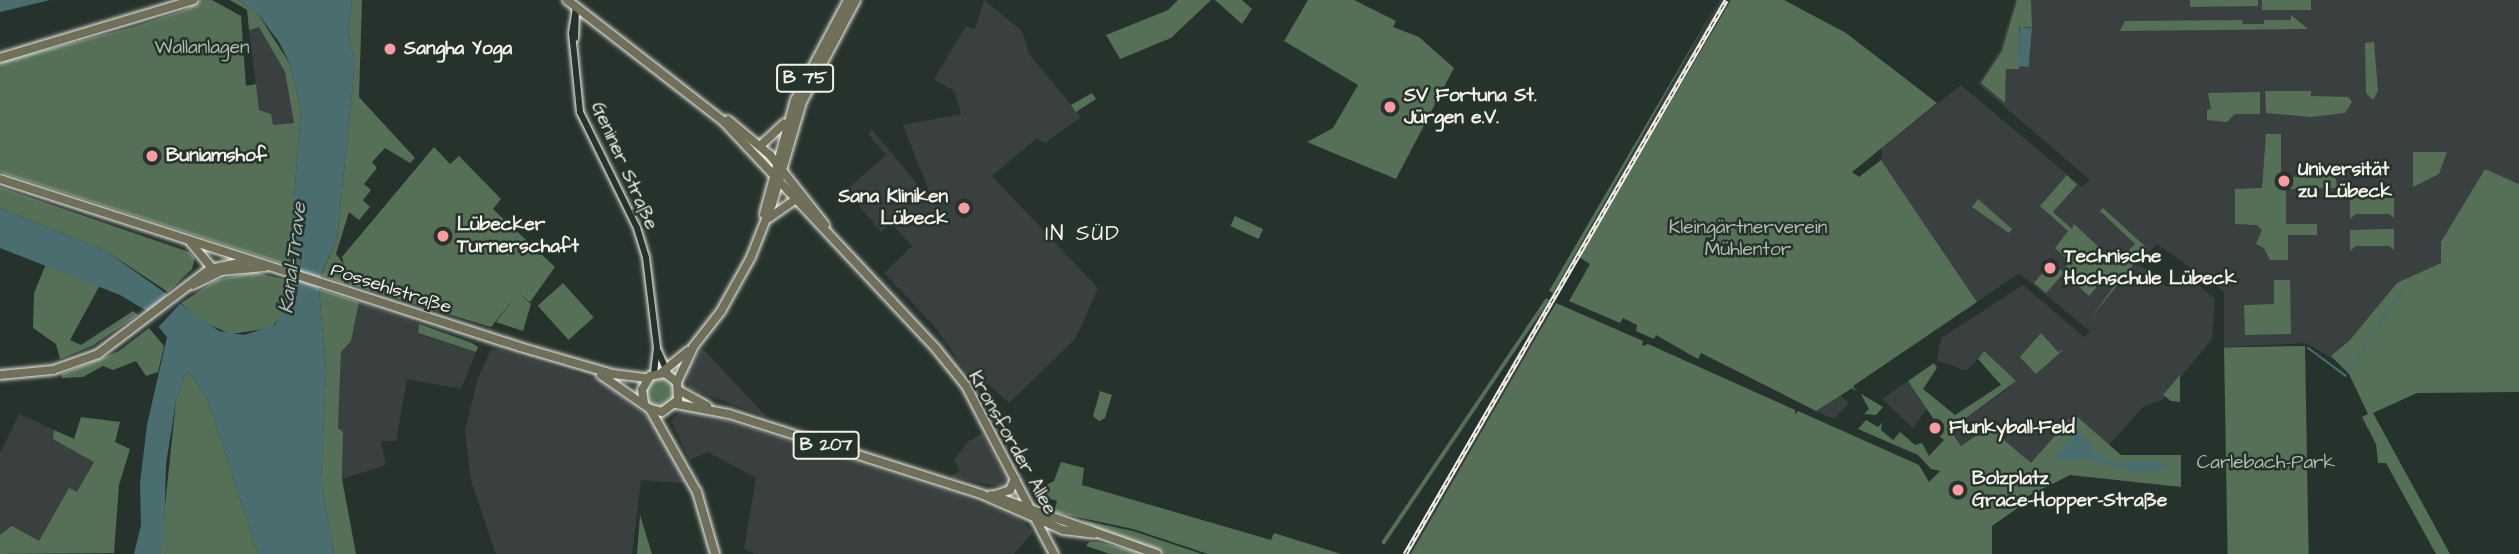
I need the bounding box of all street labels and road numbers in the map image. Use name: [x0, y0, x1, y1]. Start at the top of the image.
road number: B 75: [775, 64, 835, 92]
street label: Geniner Straße: [586, 99, 662, 233]
street label: Possehlstraße: [328, 259, 454, 319]
street label: Kronsforder Allee: [963, 367, 1061, 519]
road number: B 207: [791, 430, 861, 460]

